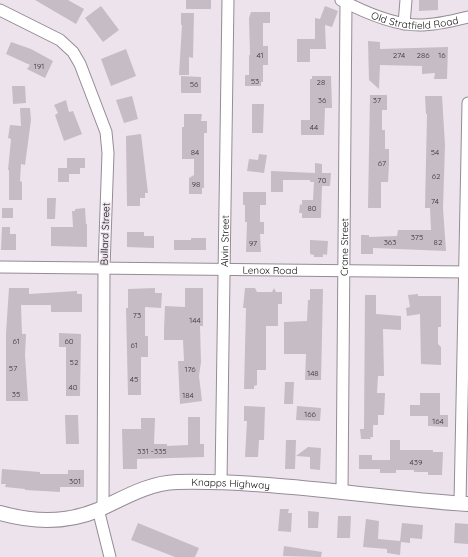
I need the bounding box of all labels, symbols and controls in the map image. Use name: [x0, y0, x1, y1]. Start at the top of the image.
street label: Old Stratfield Road: [369, 8, 459, 32]
house number: 41: [256, 50, 264, 60]
house number: 274: [393, 50, 405, 60]
house number: 286: [416, 50, 430, 60]
house number: 16: [438, 50, 446, 60]
house number: 191: [34, 61, 44, 71]
house number: 53: [251, 76, 259, 86]
house number: 28: [317, 77, 325, 87]
house number: 56: [190, 79, 199, 89]
house number: 36: [318, 95, 327, 105]
house number: 37: [373, 95, 381, 105]
house number: 44: [310, 122, 318, 132]
house number: 84: [191, 147, 199, 157]
house number: 54: [431, 147, 439, 157]
house number: 67: [378, 158, 386, 168]
house number: 62: [432, 171, 441, 181]
house number: 70: [318, 175, 327, 185]
house number: 98: [192, 179, 200, 189]
house number: 74: [431, 196, 439, 206]
street label: Bullard Street: [97, 202, 113, 266]
house number: 80: [307, 203, 317, 213]
street label: Alvin Street: [218, 214, 231, 267]
street label: Crane Street: [337, 217, 351, 276]
house number: 375: [411, 232, 423, 242]
house number: 363: [384, 237, 396, 247]
house number: 82: [434, 237, 443, 247]
house number: 97: [249, 238, 257, 248]
street label: Lenox Road: [242, 263, 298, 277]
house number: 73: [133, 310, 141, 320]
house number: 144: [189, 315, 201, 325]
house number: 61: [12, 336, 20, 346]
house number: 60: [64, 336, 74, 346]
house number: 61: [130, 340, 138, 350]
house number: 52: [70, 357, 79, 367]
house number: 57: [9, 363, 17, 373]
house number: 176: [184, 364, 196, 374]
house number: 148: [307, 368, 319, 378]
house number: 45: [130, 374, 138, 384]
house number: 40: [69, 382, 78, 392]
house number: 35: [12, 389, 20, 399]
house number: 184: [182, 390, 194, 400]
house number: 166: [304, 409, 316, 419]
house number: 164: [432, 416, 444, 426]
house number: 331 -335: [137, 446, 167, 456]
house number: 439: [410, 457, 423, 467]
street label: Knapps Highway: [191, 475, 270, 492]
house number: 301: [69, 476, 81, 486]

